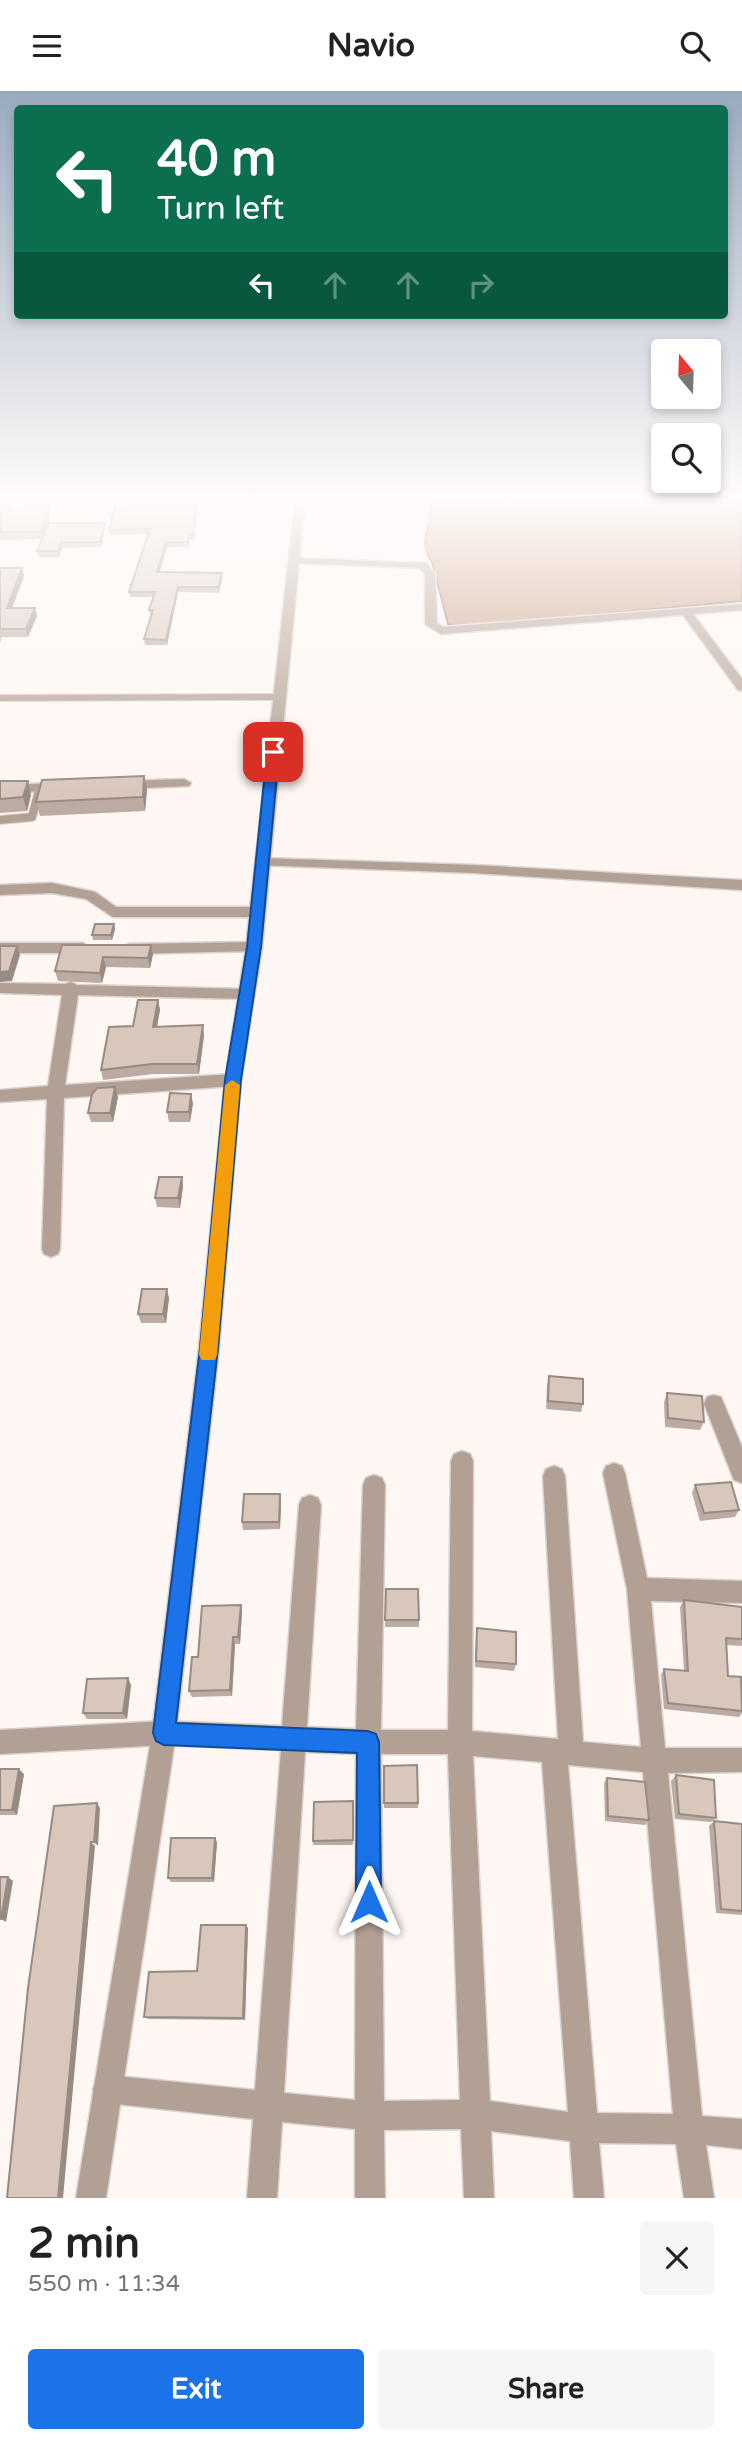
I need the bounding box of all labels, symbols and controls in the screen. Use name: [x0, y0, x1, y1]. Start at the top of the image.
icon: menu: [28, 27, 66, 65]
text: Navio: [327, 27, 415, 65]
icon: search: [676, 27, 714, 65]
text: 40 m: [157, 130, 276, 189]
icon: left: [42, 133, 133, 224]
text: Turn left: [157, 190, 284, 228]
icon: left: [243, 266, 281, 304]
icon: ahead: [316, 266, 354, 304]
icon: ahead: [389, 266, 427, 304]
icon: right: [462, 266, 500, 304]
north arrow: [651, 339, 721, 409]
map controls: [651, 339, 721, 493]
button: search: [651, 423, 721, 493]
pin: [243, 722, 303, 782]
icon: arrive: [254, 733, 292, 771]
position arrow: [332, 1865, 406, 1939]
text: 2 min: [28, 2218, 140, 2269]
button: close: [640, 2221, 714, 2295]
text: 550 m · 11:34: [28, 2270, 180, 2298]
button: Exit: [28, 2349, 364, 2429]
button: Share: [378, 2349, 714, 2429]

